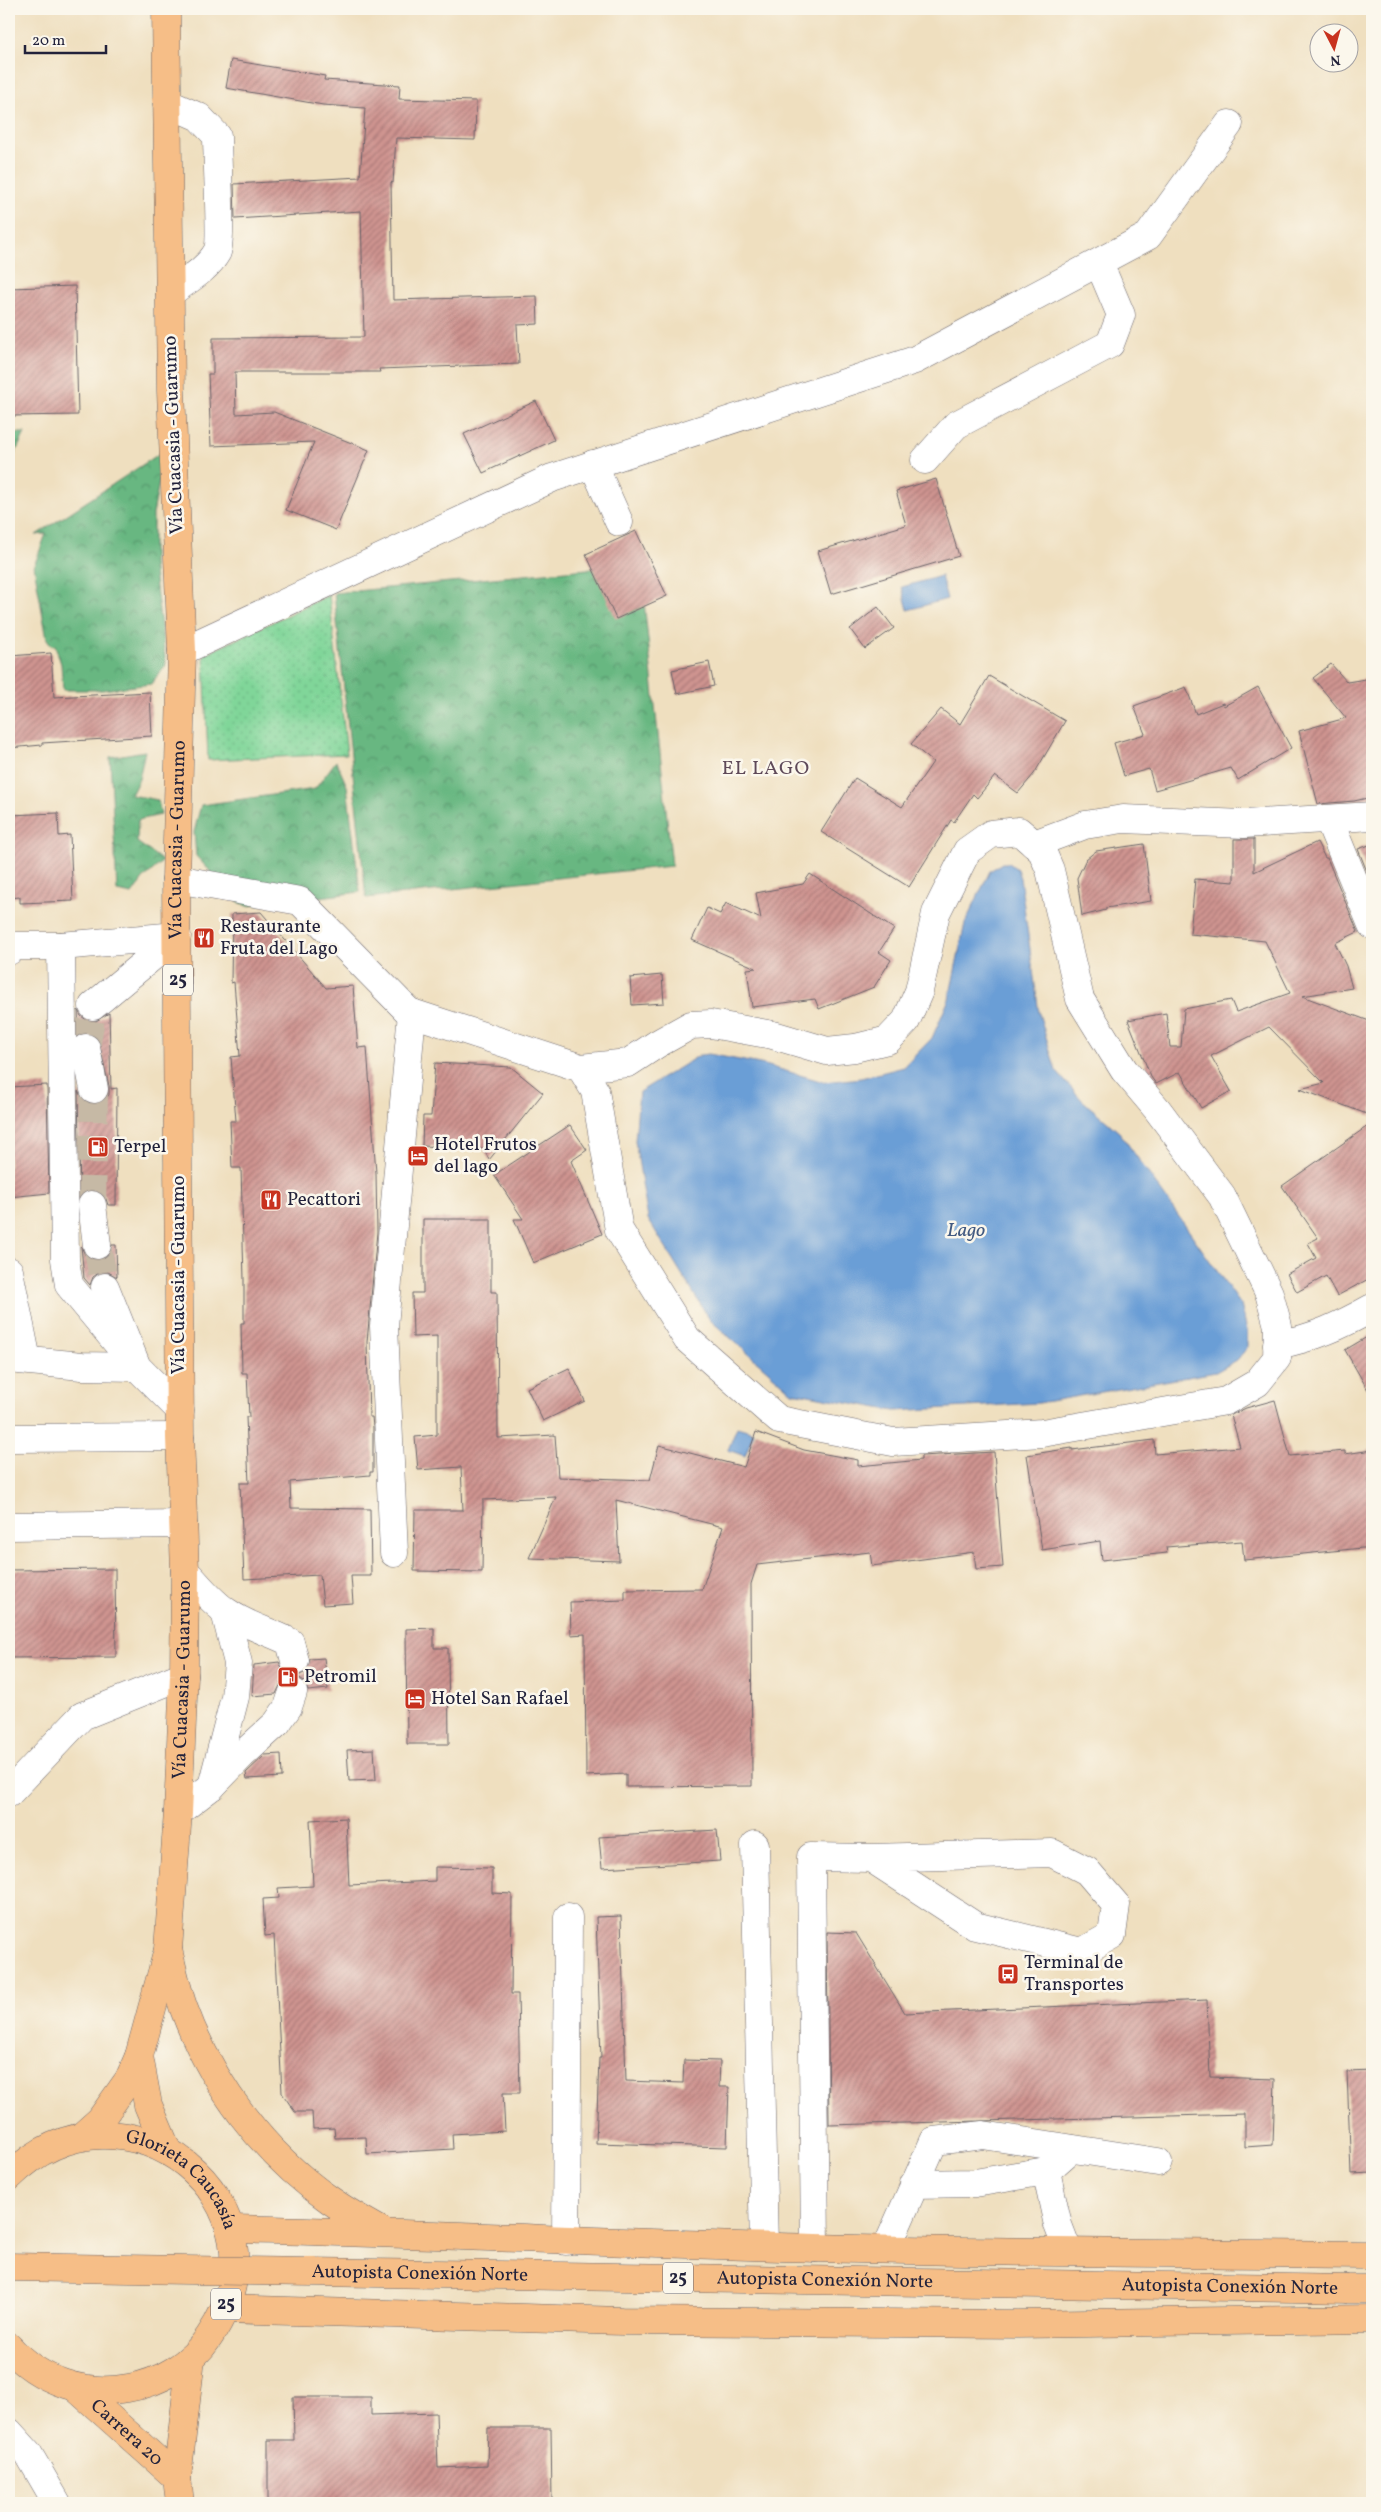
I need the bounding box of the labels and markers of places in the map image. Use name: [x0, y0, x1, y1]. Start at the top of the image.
place label: Restaurante Fruta del Lago: [220, 914, 338, 962]
restaurant icon: Restaurante Fruta del Lago: [192, 926, 216, 950]
place label: Hotel Frutos del lago: [434, 1132, 537, 1180]
place label: Terpel: [114, 1134, 167, 1160]
fuel station icon: Terpel: [86, 1135, 110, 1159]
hotel icon: Hotel Frutos del lago: [406, 1144, 430, 1168]
place label: Pecattori: [287, 1187, 361, 1213]
restaurant icon: Pecattori: [259, 1188, 283, 1212]
place label: Petromil: [304, 1664, 377, 1690]
fuel station icon: Petromil: [276, 1665, 300, 1689]
place label: Hotel San Rafael: [431, 1686, 569, 1712]
hotel icon: Hotel San Rafael: [403, 1687, 427, 1711]
place label: Terminal de Transportes: [1024, 1950, 1124, 1998]
bus stop icon: Terminal de Transportes: [996, 1962, 1020, 1986]

